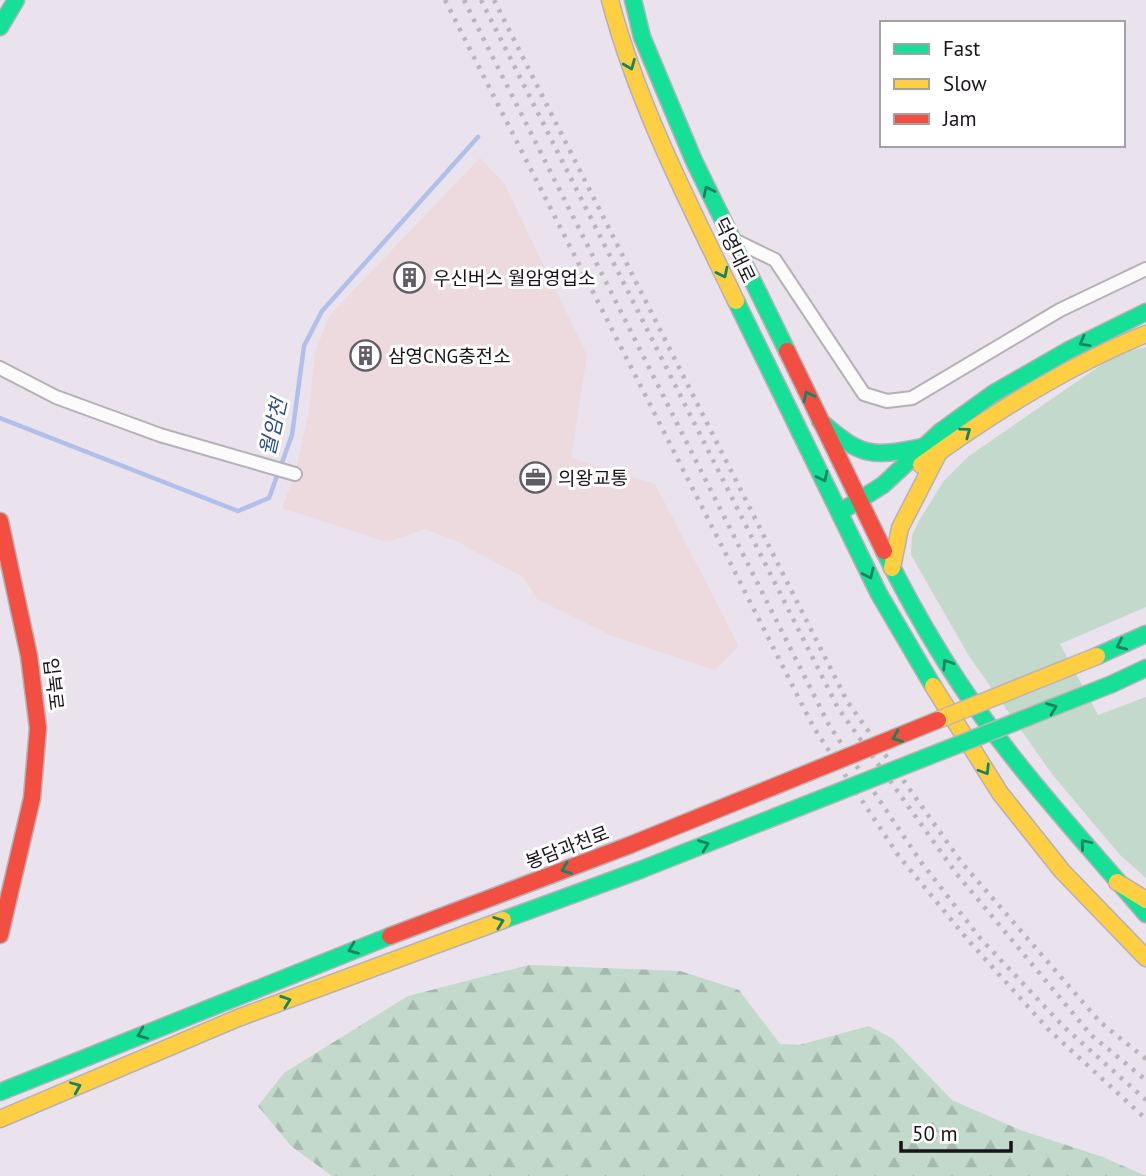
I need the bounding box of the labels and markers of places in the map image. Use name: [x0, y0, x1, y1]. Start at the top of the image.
building icon: 우신버스 월암영업소: [393, 261, 427, 295]
place label: 우신버스 월암영업소: [433, 266, 595, 290]
building icon: 삼영CNG충전소: [348, 339, 382, 373]
place label: 삼영CNG충전소: [388, 344, 511, 368]
office icon: 의왕교통: [518, 461, 552, 495]
place label: 의왕교통: [558, 466, 628, 490]

